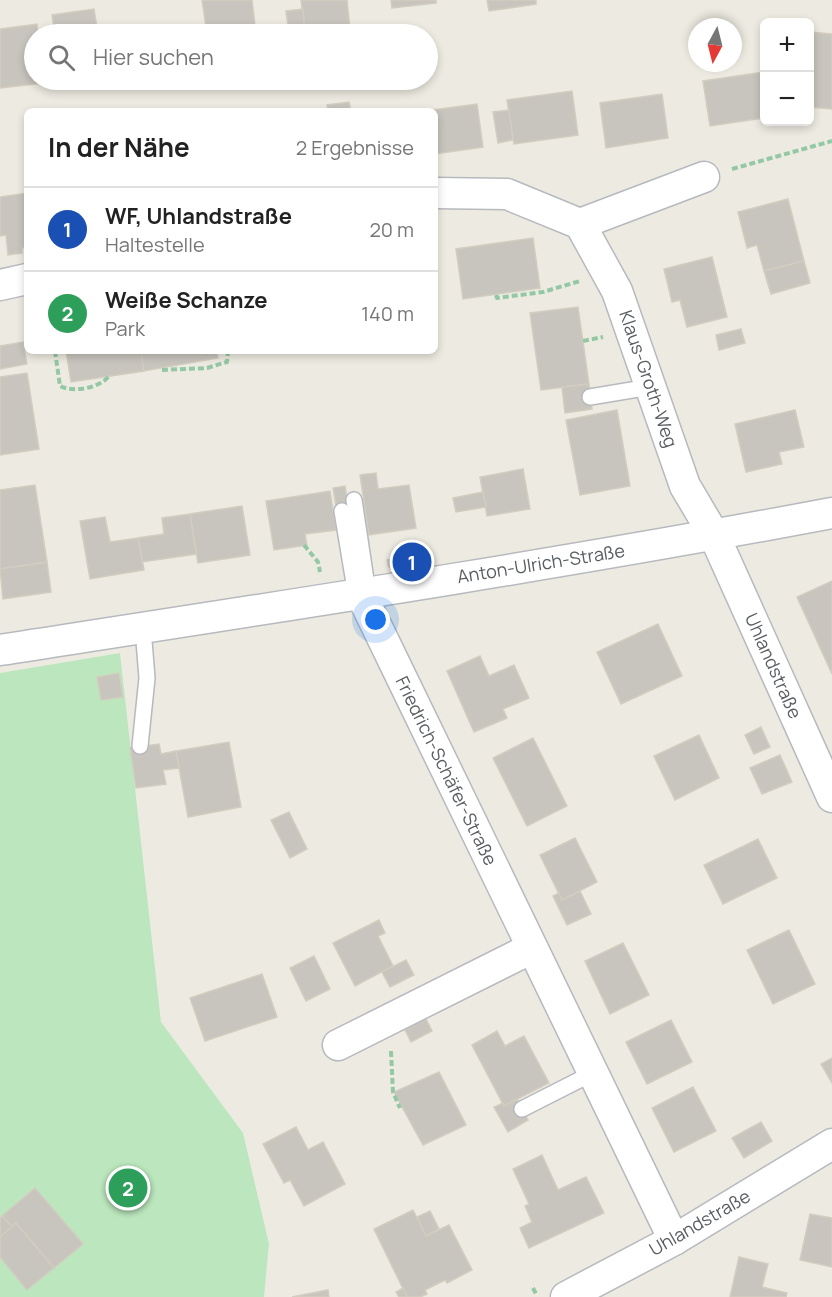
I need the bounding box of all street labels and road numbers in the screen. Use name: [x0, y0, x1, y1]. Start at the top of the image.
street label: Klaus-Groth-Weg: [614, 307, 684, 451]
street label: Anton-Ulrich-Straße: [455, 538, 626, 588]
street label: Uhlandstraße: [740, 609, 808, 722]
street label: Friedrich-Schäfer-Straße: [391, 672, 503, 869]
street label: Uhlandstraße: [645, 1184, 754, 1261]

